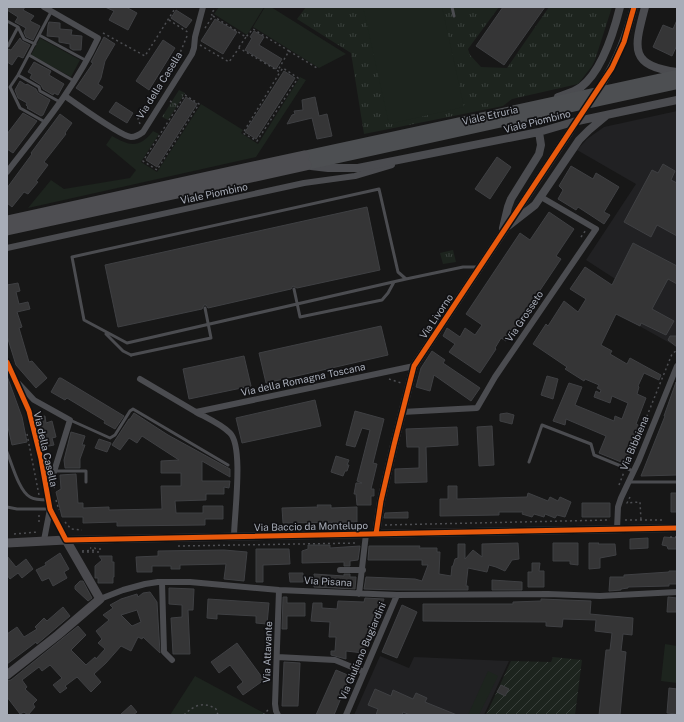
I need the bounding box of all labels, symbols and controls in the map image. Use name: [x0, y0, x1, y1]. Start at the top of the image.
street label: Via della Casella: [134, 49, 184, 121]
street label: Viale Etruria: [461, 103, 519, 127]
street label: Viale Piombino: [502, 107, 572, 135]
street label: Viale Piombino: [179, 180, 249, 206]
street label: Via Grosseto: [503, 288, 546, 344]
street label: Via Livorno: [417, 291, 456, 341]
street label: Via della Romagna Toscana: [240, 360, 366, 398]
street label: Via della Casella: [32, 410, 60, 488]
street label: Via Bibbiena: [617, 414, 651, 472]
street label: Via Baccio da Montelupo: [254, 519, 369, 533]
street label: Via Pisana: [304, 574, 352, 588]
street label: Via Giuliano Bugiardini: [336, 600, 388, 702]
street label: Via Attavante: [260, 621, 274, 683]

